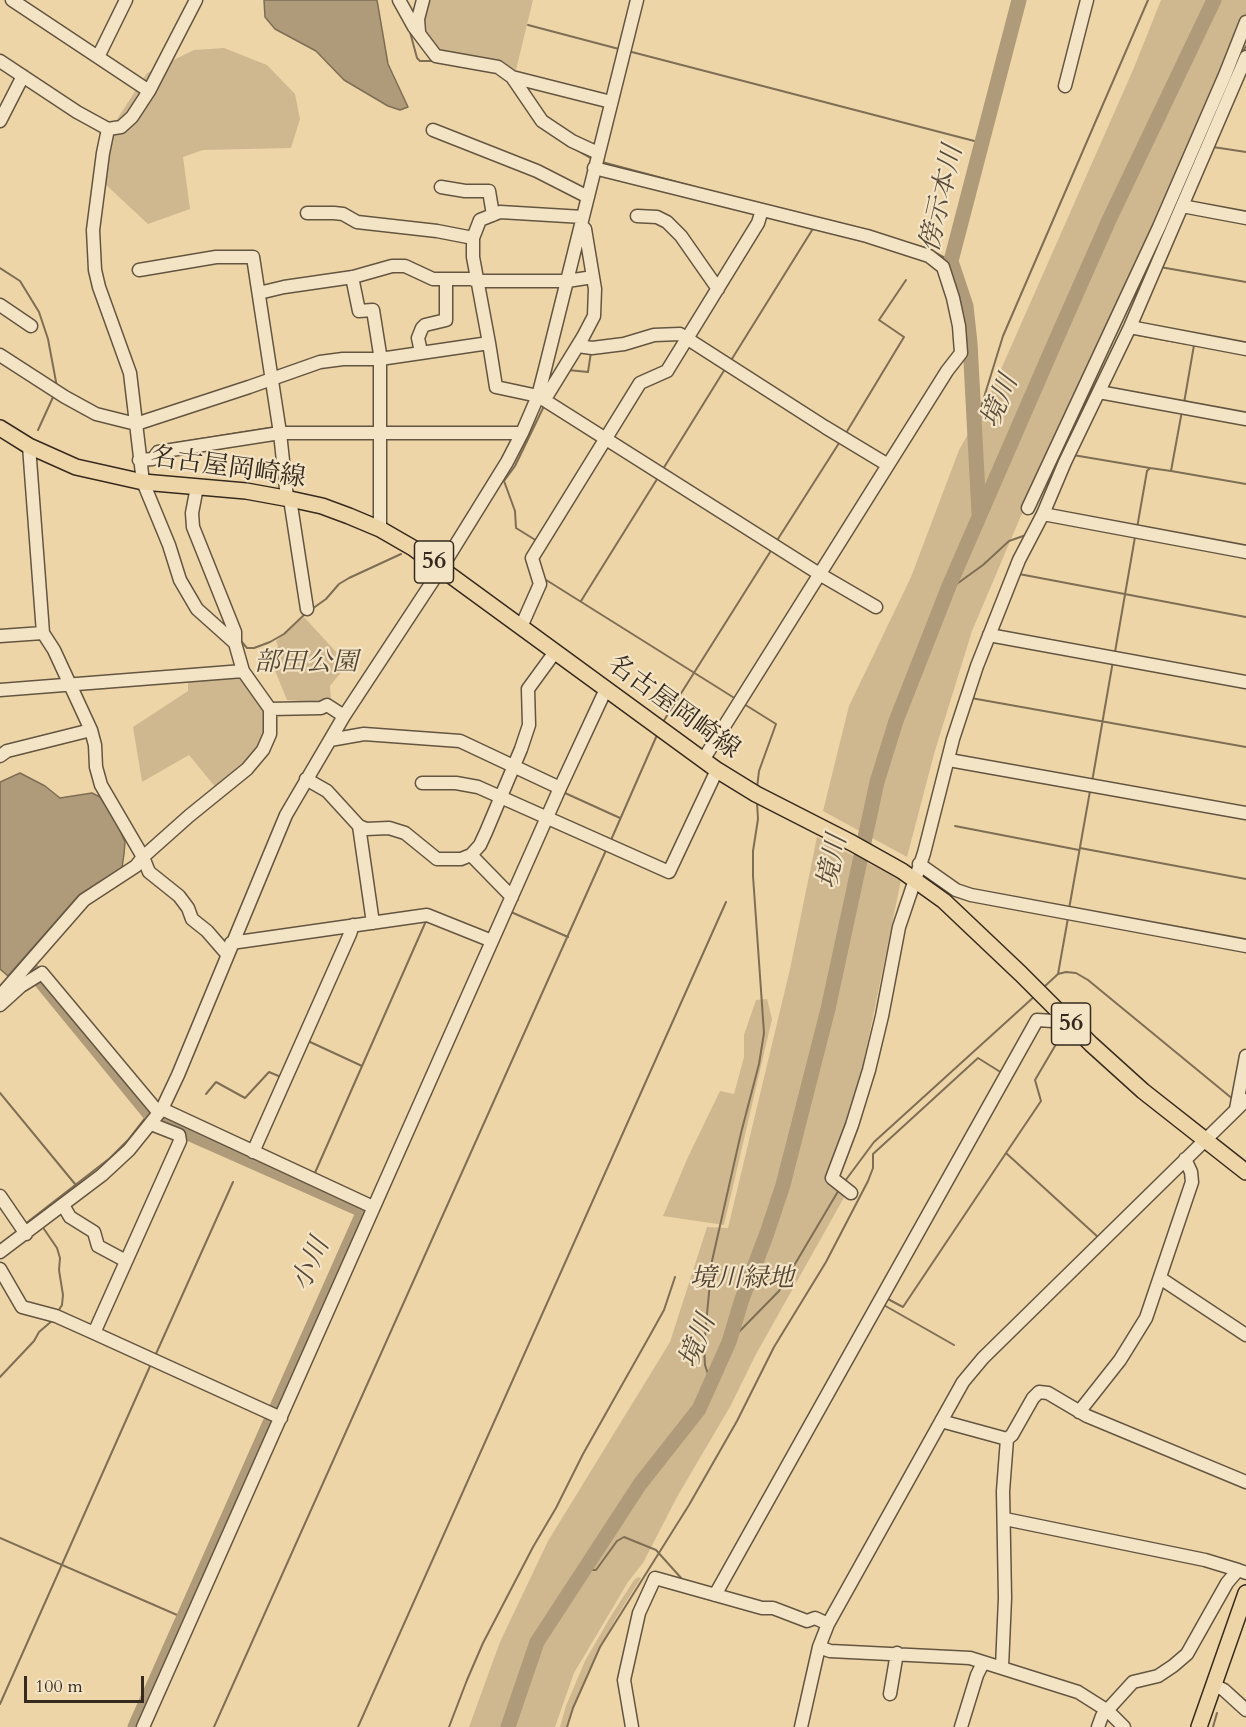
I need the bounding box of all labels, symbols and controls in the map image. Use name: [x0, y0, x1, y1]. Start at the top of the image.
water label: 傍示本川: [915, 143, 971, 255]
water label: 境川: [976, 371, 1026, 433]
street label: 名古屋岡崎線: [149, 443, 307, 495]
road number: 56: [414, 541, 454, 583]
park label: 部田公園: [254, 648, 358, 680]
street label: 名古屋岡崎線: [601, 650, 745, 766]
water label: 境川: [813, 832, 855, 892]
road number: 56: [1052, 1003, 1090, 1045]
water label: 小川: [286, 1234, 338, 1296]
park label: 境川緑地: [690, 1264, 794, 1296]
water label: 境川: [674, 1311, 724, 1373]
scale bar: [27, 1664, 147, 1702]
text: 100 m: [35, 1674, 83, 1699]

